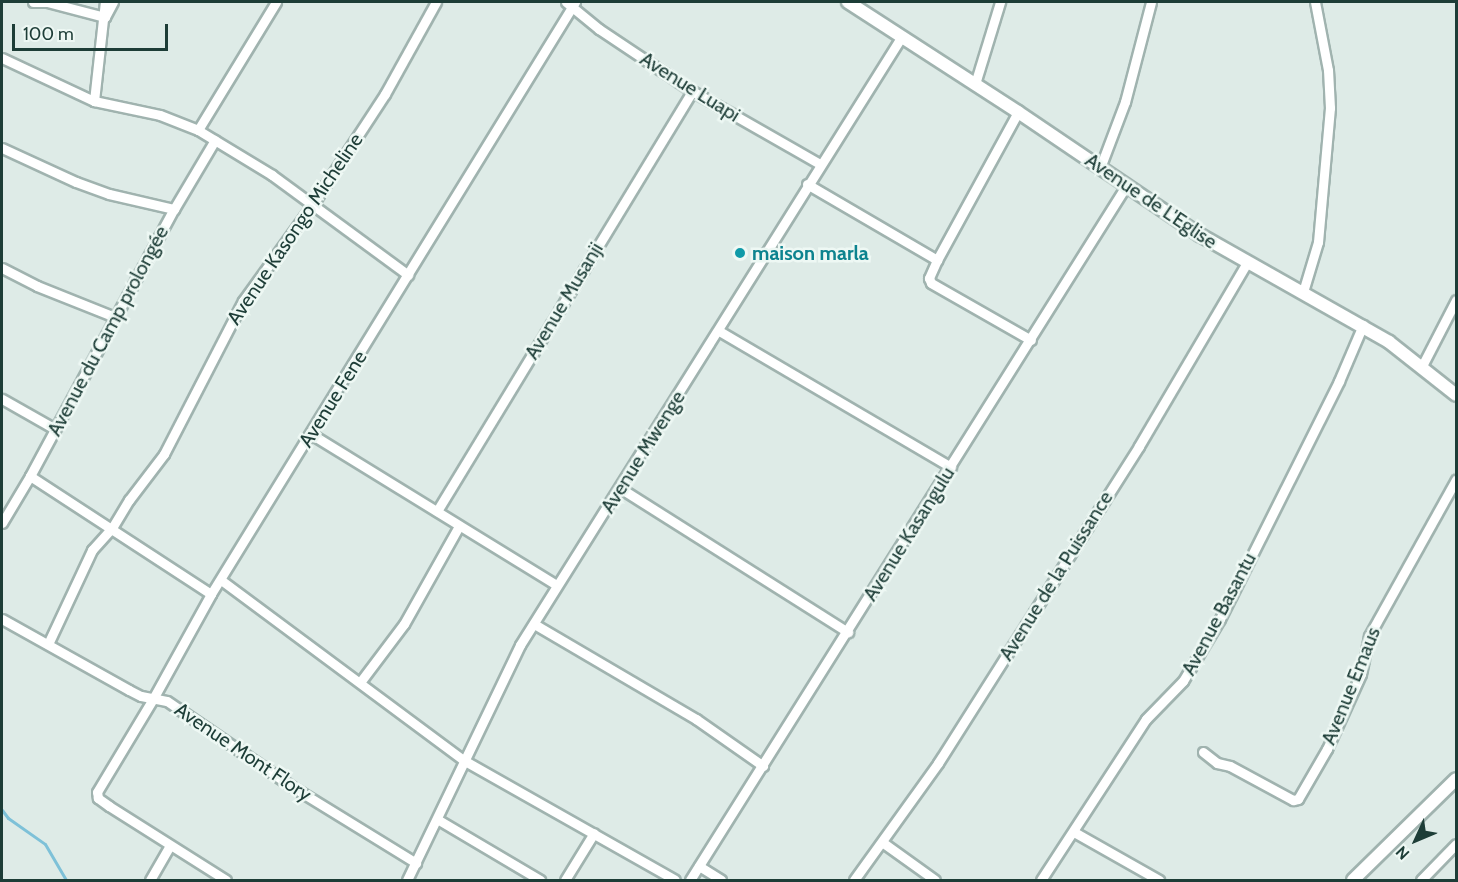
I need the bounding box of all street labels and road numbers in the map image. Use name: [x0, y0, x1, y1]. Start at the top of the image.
street label: Avenue Luapi: [636, 47, 744, 127]
street label: Avenue Kasongo Micheline: [222, 129, 368, 329]
street label: Avenue de L'Eglise: [1081, 148, 1221, 254]
street label: Avenue du Camp prolongée: [42, 222, 174, 440]
street label: Avenue Musanji: [520, 238, 608, 364]
street label: Avenue Fene: [294, 346, 372, 452]
street label: Avenue Mwenge: [596, 386, 690, 518]
street label: Avenue Kasangulu: [858, 463, 960, 605]
street label: Avenue de la Puissance: [994, 487, 1118, 665]
street label: Avenue Basantu: [1177, 549, 1261, 679]
street label: Avenue Emaus: [1317, 624, 1385, 748]
street label: Avenue Mont Flory: [170, 697, 316, 807]

